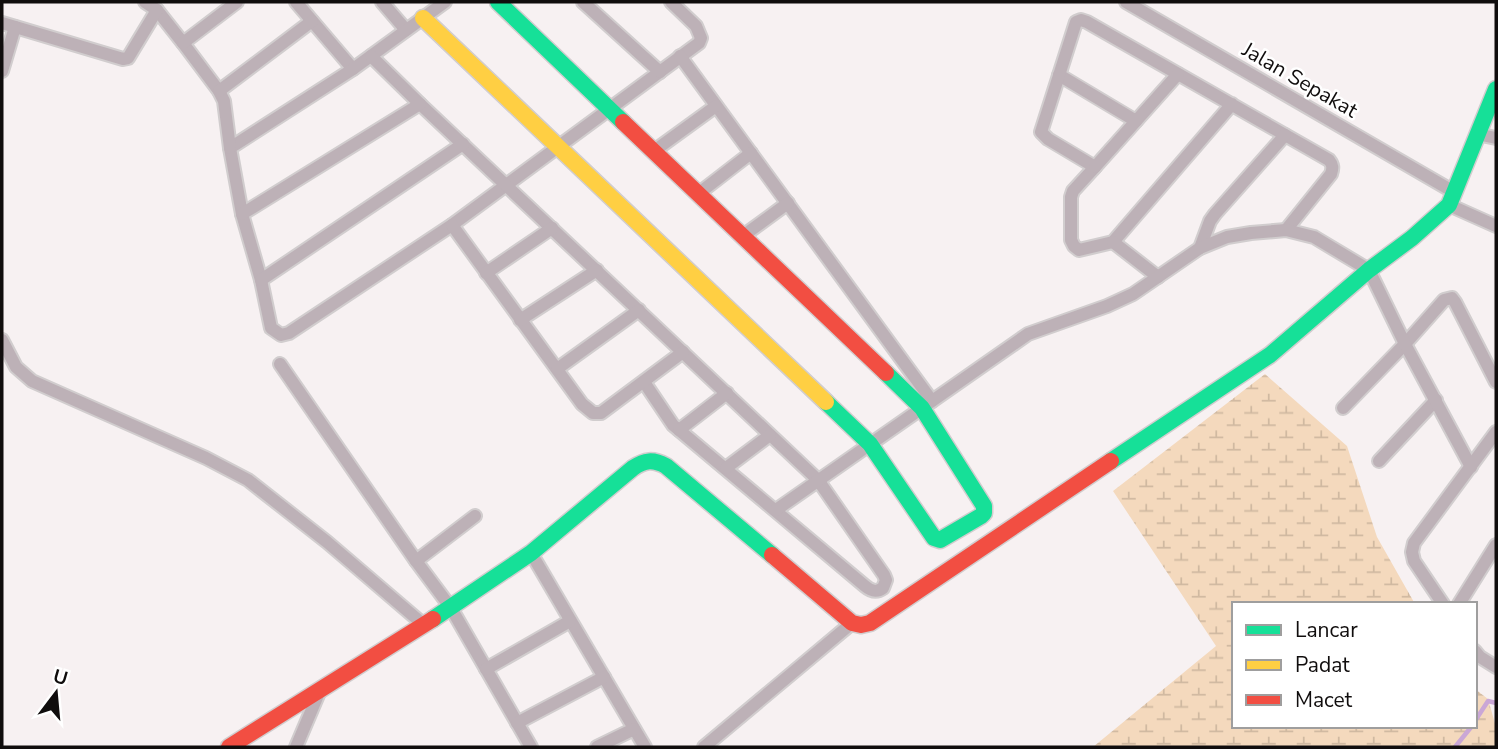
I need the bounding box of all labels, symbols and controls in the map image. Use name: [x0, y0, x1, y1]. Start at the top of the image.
street label: Jalan Sepakat: [1236, 35, 1363, 125]
legend: [1232, 602, 1477, 728]
text: Lancar: [1295, 616, 1358, 644]
text: Padat: [1295, 651, 1350, 679]
north arrow: [21, 658, 91, 728]
text: U: [50, 663, 71, 692]
text: Macet: [1295, 686, 1353, 714]

